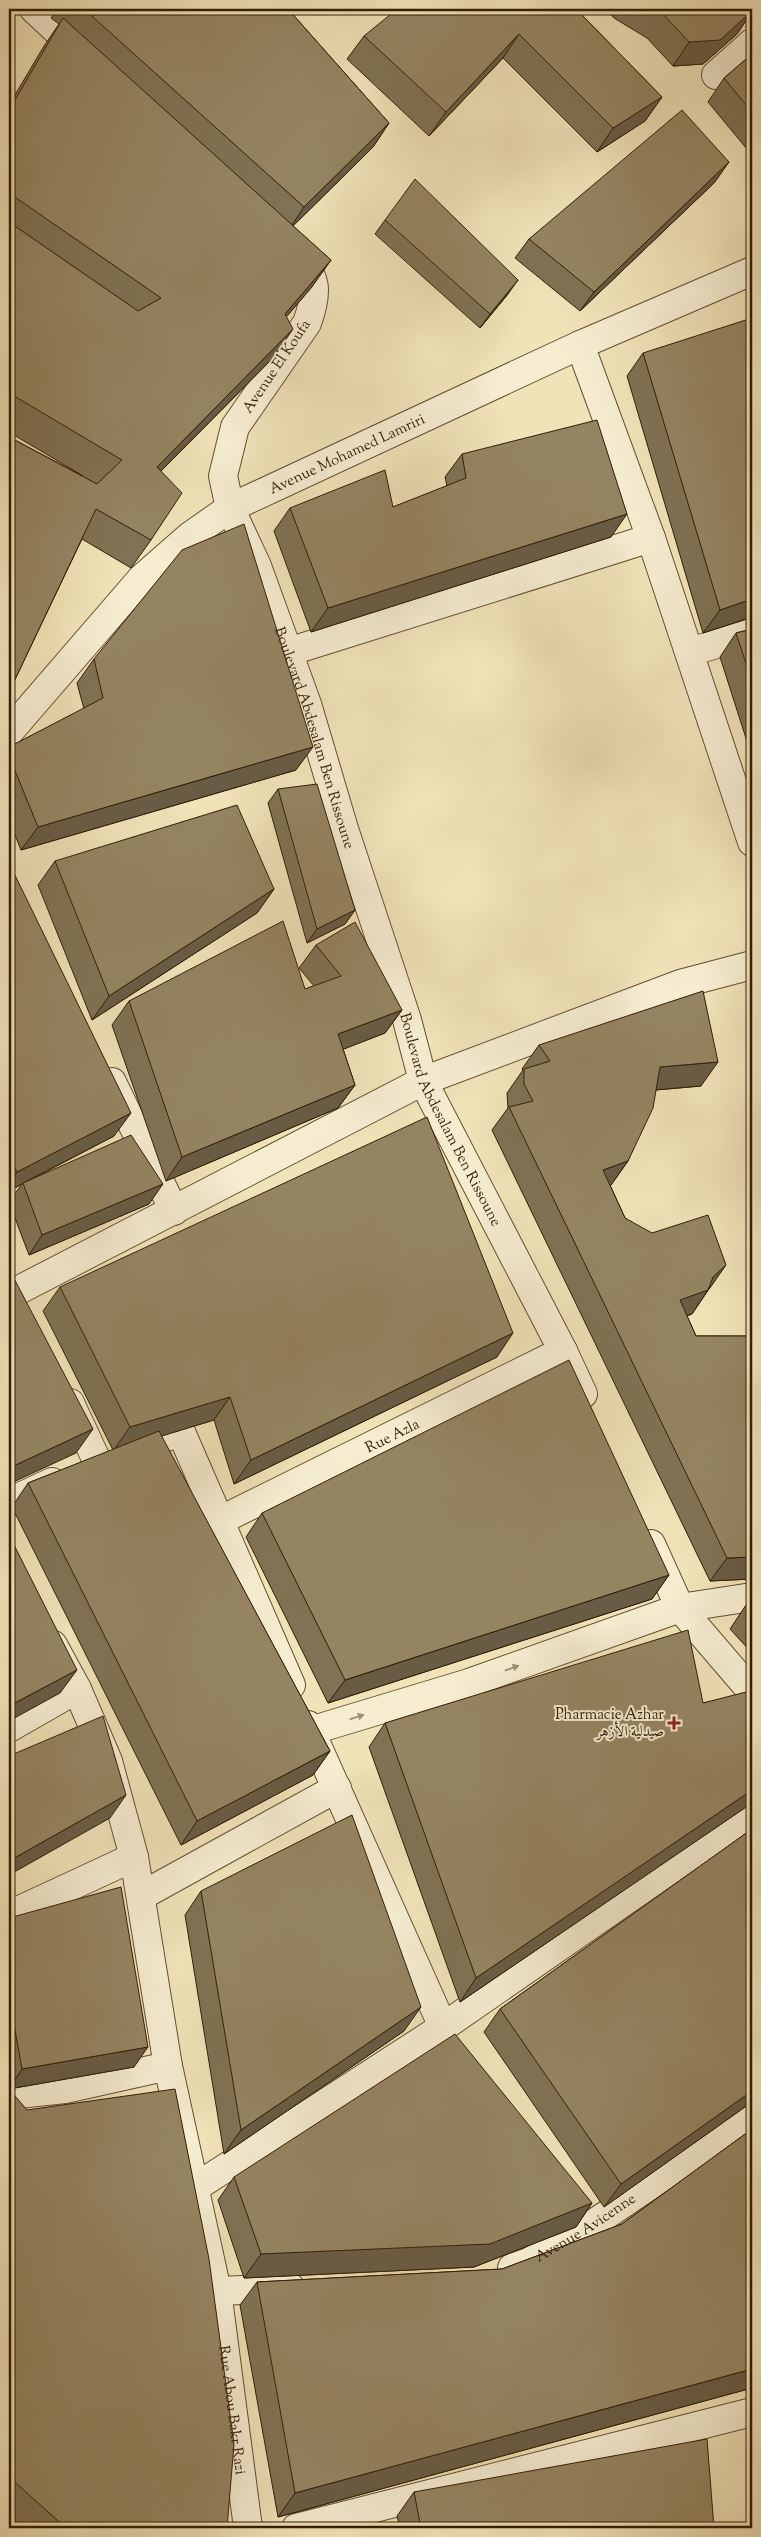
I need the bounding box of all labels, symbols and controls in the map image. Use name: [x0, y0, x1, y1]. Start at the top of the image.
street label: Avenue El Koufa: [238, 316, 316, 418]
street label: Avenue Mohamed Lamriri: [266, 410, 429, 500]
street label: Boulevard Abdesalam Ben Rissoune: [268, 624, 359, 852]
street label: Boulevard Abdesalam Ben Rissoune: [393, 1010, 506, 1230]
street label: Rue Azla: [362, 1414, 424, 1459]
one-way arrow: [504, 1664, 519, 1671]
place label: Pharmacie Azhar صيدلية الأزهر: [555, 1705, 664, 1743]
one-way arrow: [349, 1712, 364, 1720]
marker: Pharmacie Azhar صيدلية الأزهر: [668, 1717, 680, 1729]
street label: Avenue Avicenne: [532, 2189, 640, 2268]
street label: Rue Abou Bakr Razi: [212, 2344, 250, 2476]

